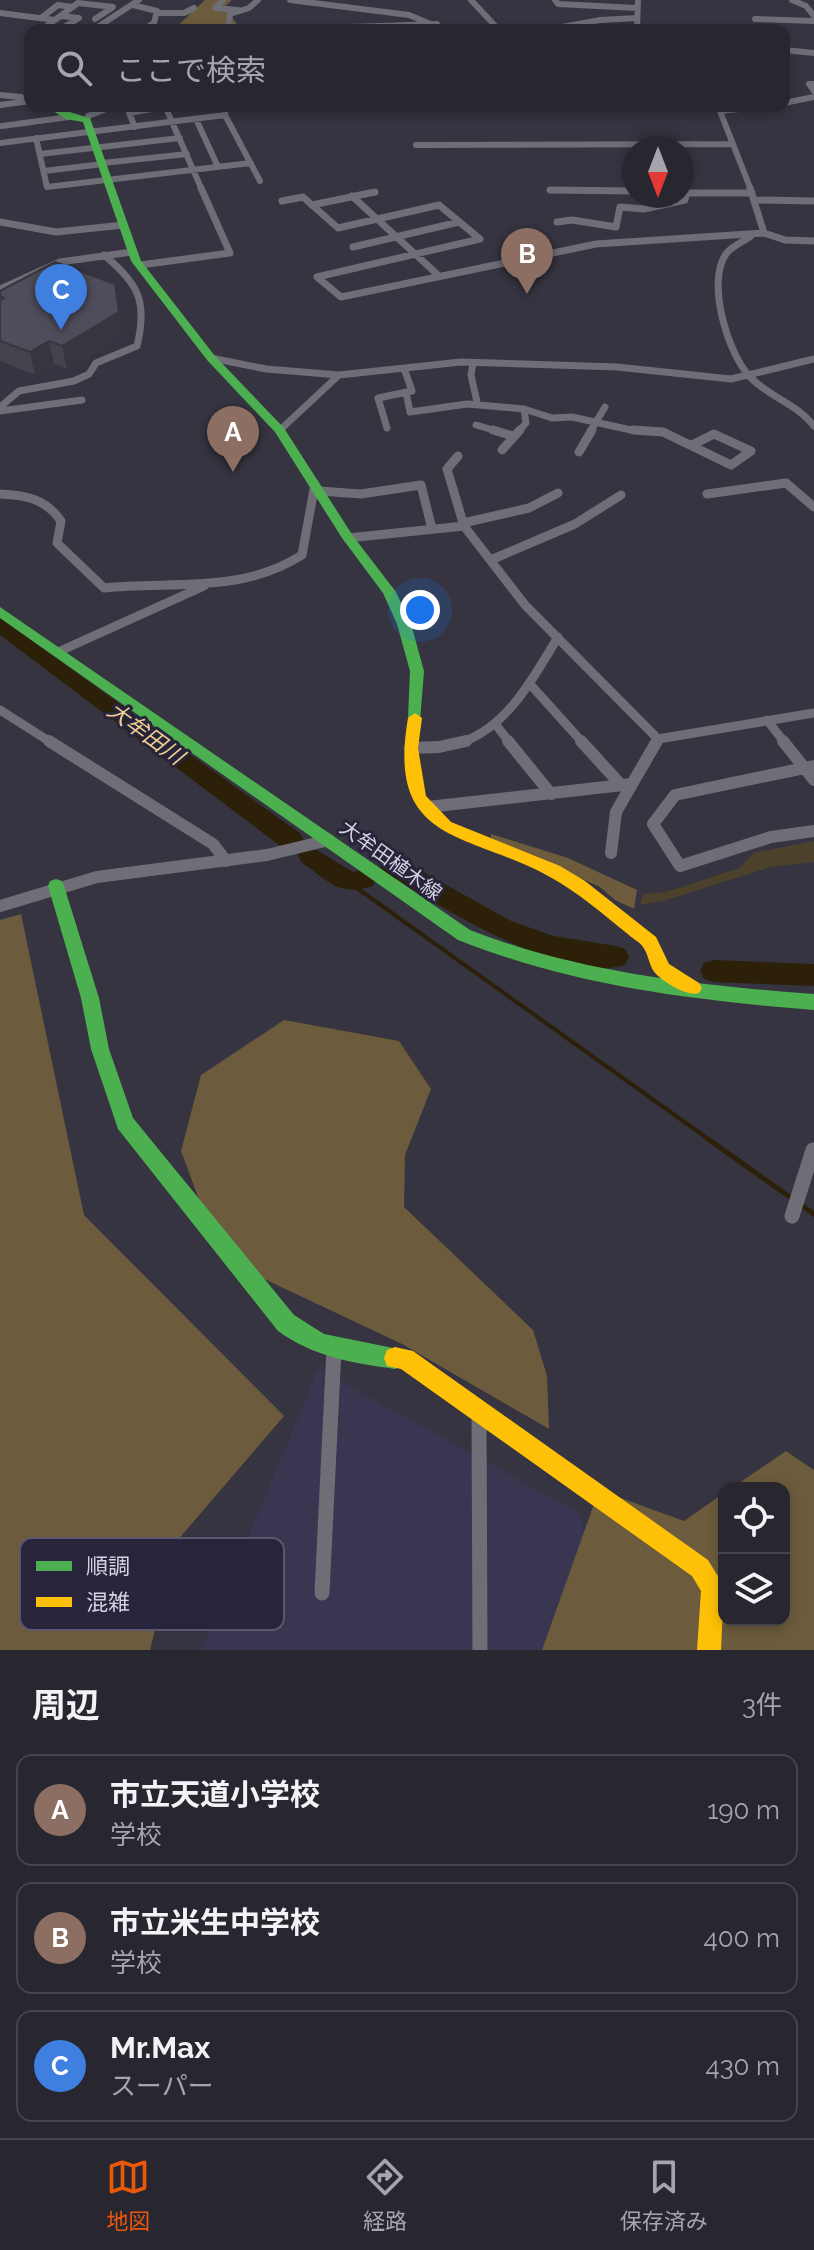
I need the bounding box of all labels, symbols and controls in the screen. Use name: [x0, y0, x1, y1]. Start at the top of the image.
search box: [24, 24, 790, 112]
icon: search: [52, 46, 96, 90]
text: ここで検索: [116, 53, 266, 88]
north arrow: [622, 136, 694, 208]
pin: B: [501, 228, 553, 294]
pin: C: [35, 264, 87, 330]
pin: A: [207, 406, 259, 472]
your location: [400, 590, 440, 630]
water label: 大牟田川: [103, 697, 191, 771]
street label: 大牟田植木線: [335, 815, 447, 905]
map controls: [718, 1482, 790, 1626]
button: locate: [718, 1482, 790, 1554]
legend: [20, 1538, 284, 1630]
text: 順調: [86, 1553, 130, 1579]
button: layers: [718, 1554, 790, 1626]
text: 混雑: [86, 1589, 130, 1615]
text: 周辺: [32, 1685, 100, 1725]
text: 3件: [742, 1690, 782, 1720]
text: 市立天道小学校: [110, 1777, 320, 1812]
text: A: [51, 1795, 69, 1825]
text: 190 m: [707, 1795, 780, 1825]
text: 学校: [110, 1820, 162, 1850]
text: 市立米生中学校: [110, 1905, 320, 1940]
text: B: [51, 1923, 69, 1953]
text: 400 m: [703, 1923, 780, 1953]
text: 学校: [110, 1948, 162, 1978]
text: Mr.Max: [110, 2030, 210, 2065]
text: C: [51, 2051, 69, 2081]
text: 430 m: [705, 2051, 780, 2081]
text: スーパー: [110, 2071, 214, 2101]
tab: 地図: [106, 2155, 150, 2235]
tab: 経路: [363, 2155, 407, 2235]
tab: 保存済み: [620, 2155, 708, 2235]

